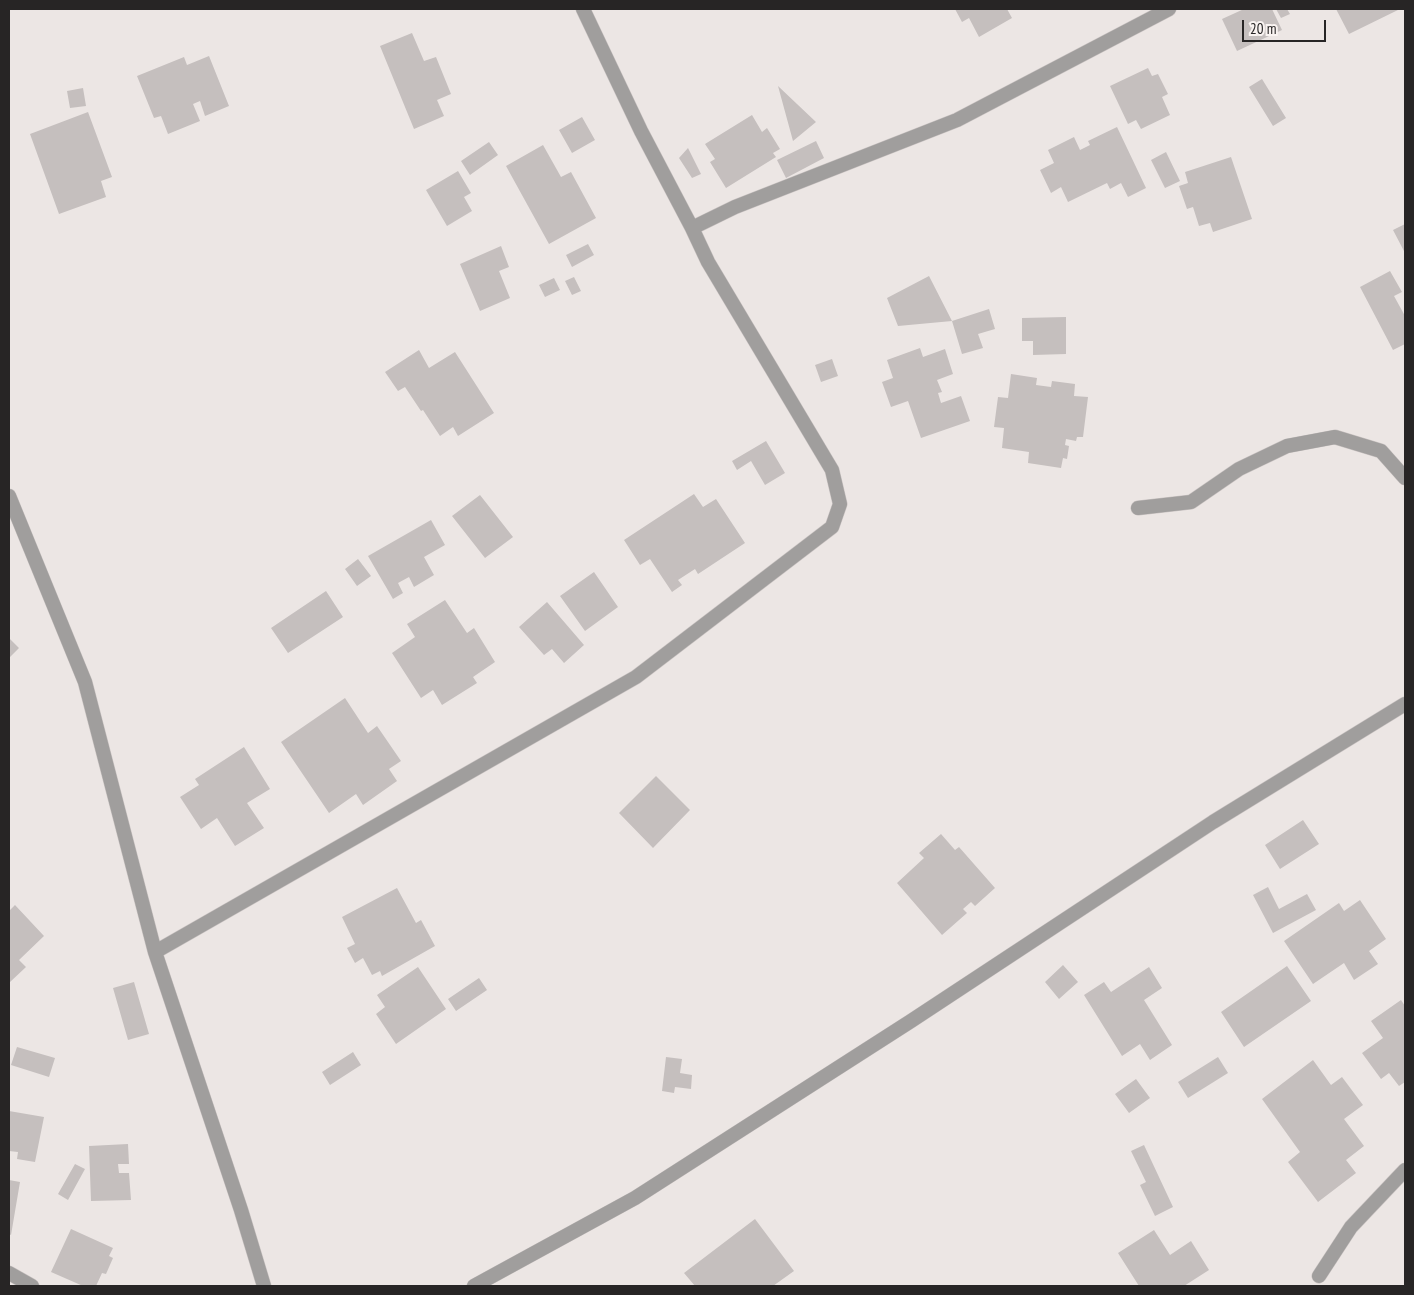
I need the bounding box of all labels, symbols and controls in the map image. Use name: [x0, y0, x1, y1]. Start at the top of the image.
scale bar: [1244, 10, 1328, 42]
text: 20 m: [1250, 19, 1276, 38]

